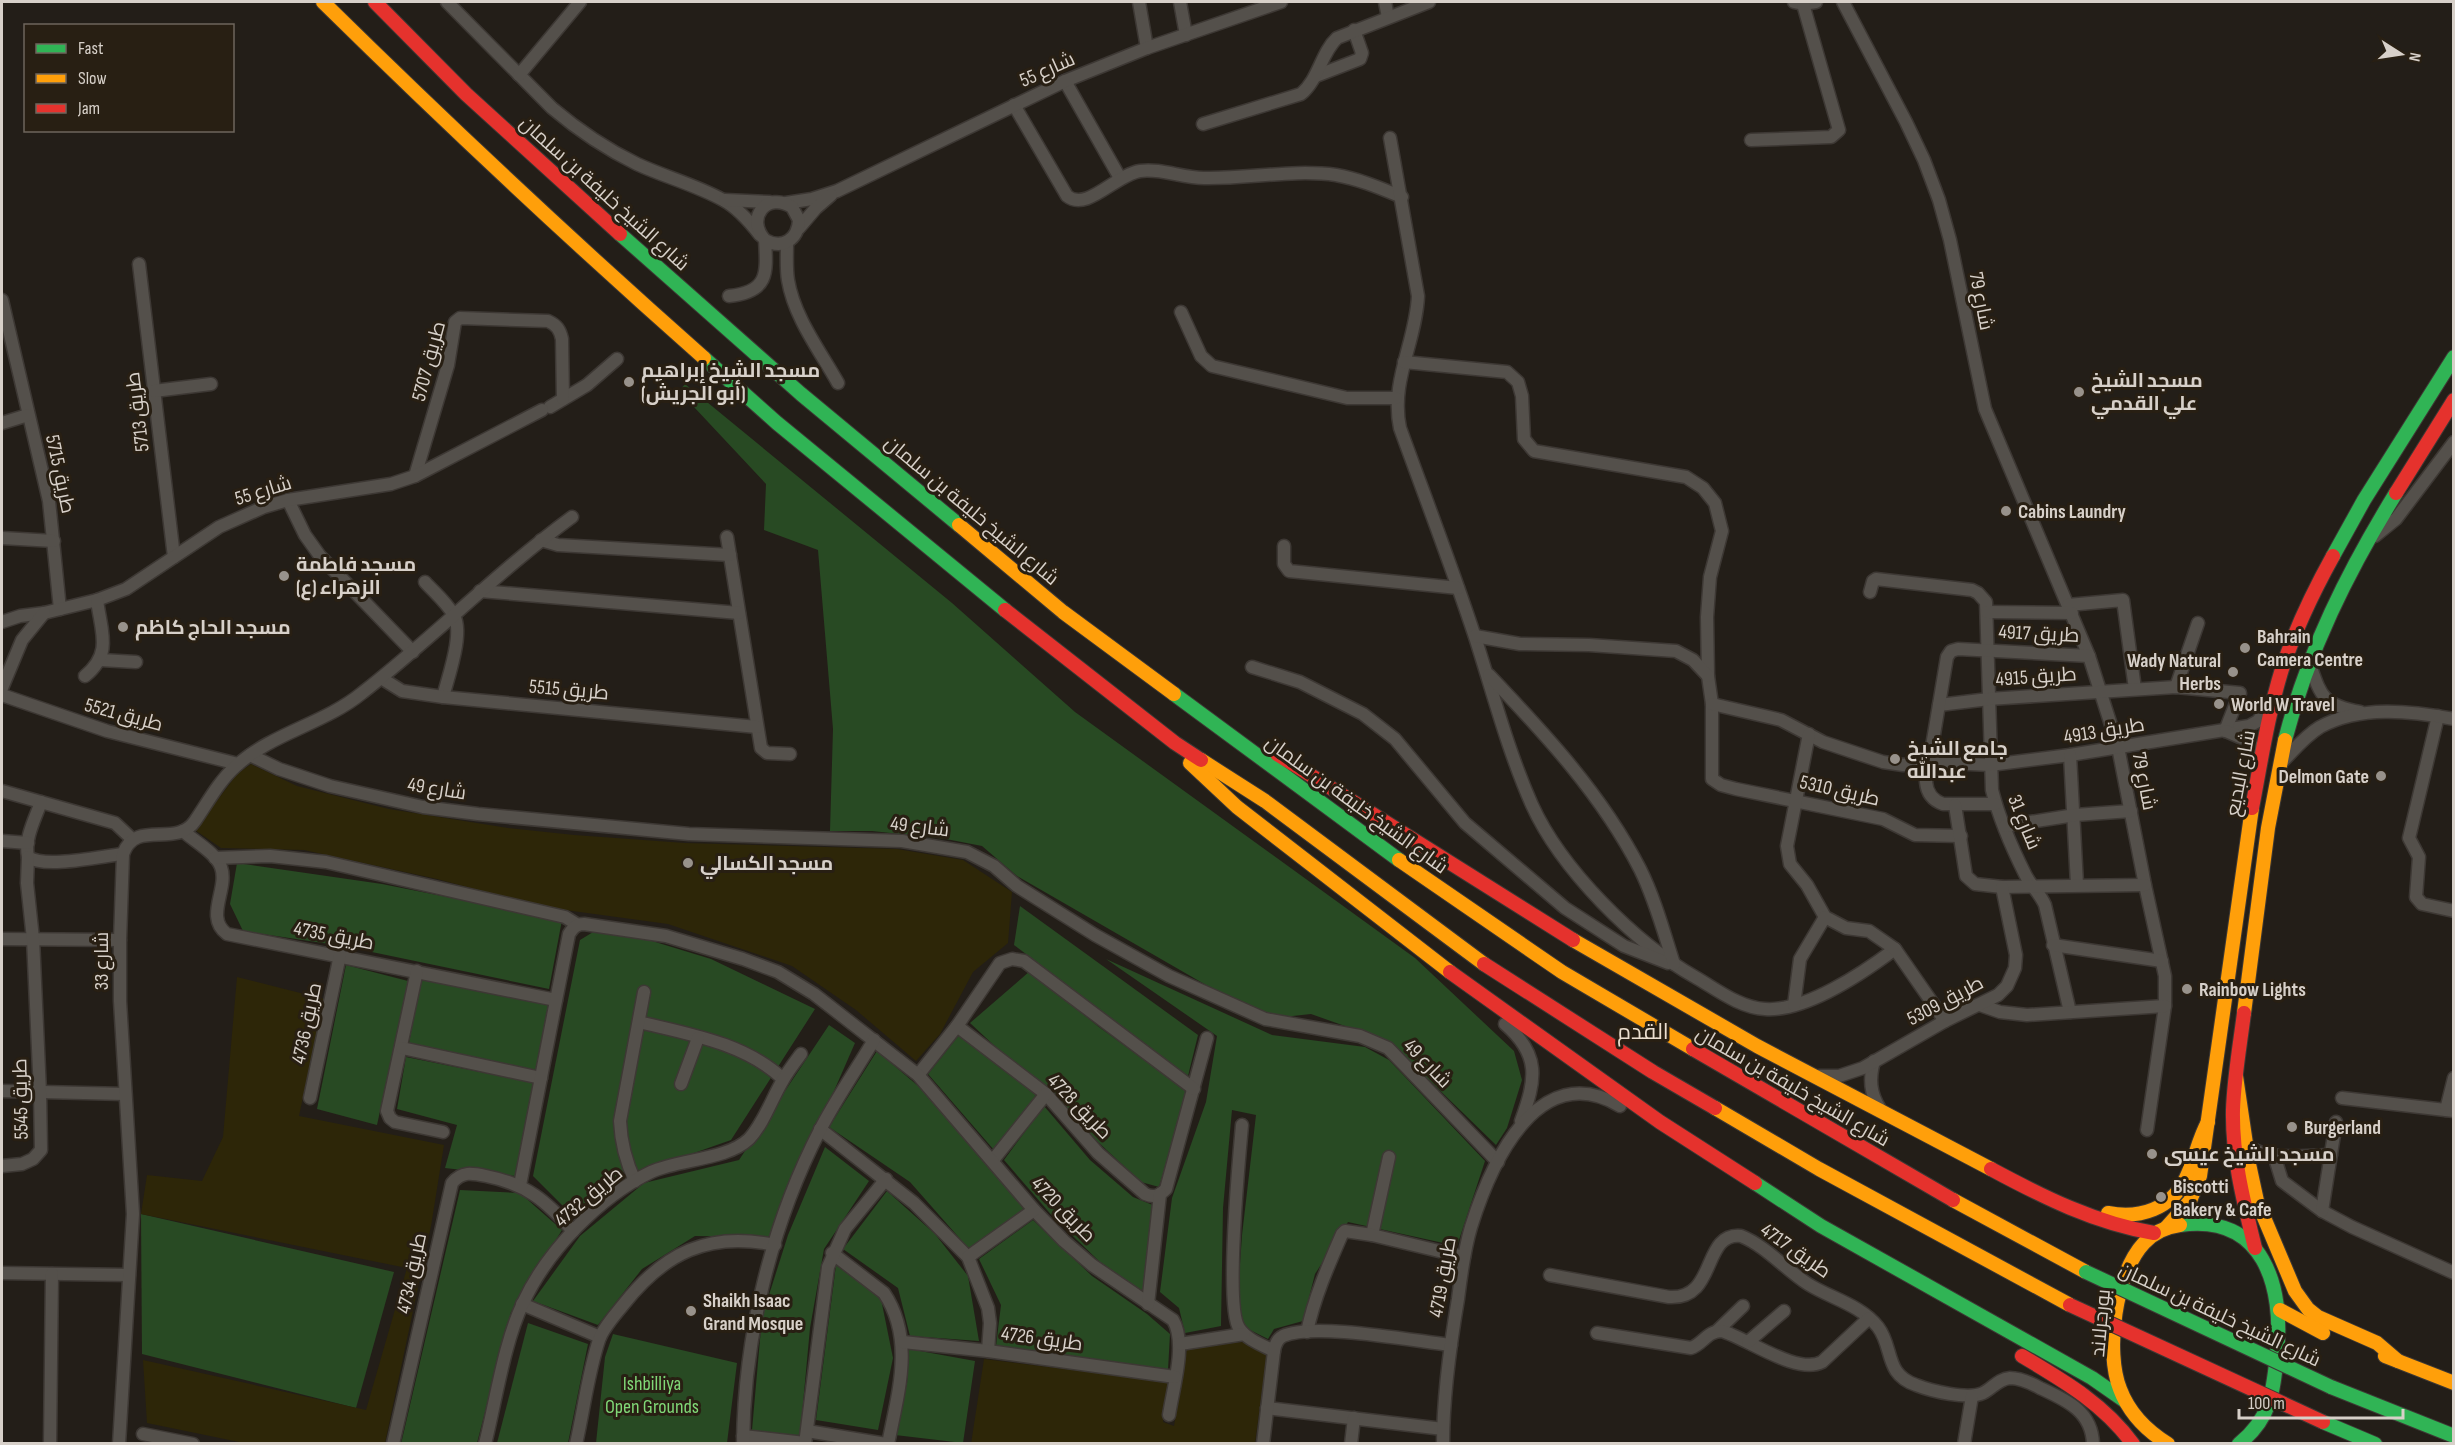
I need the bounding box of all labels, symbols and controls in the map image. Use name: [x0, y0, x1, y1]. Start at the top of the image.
legend: [24, 24, 234, 132]
north arrow: [2371, 24, 2431, 84]
text: Fast: [78, 38, 104, 59]
street label: شارع 55: [1016, 47, 1079, 94]
text: N: [2404, 51, 2424, 63]
text: Slow: [78, 68, 107, 89]
text: Jam: [77, 98, 100, 119]
street label: شارع الشيخ خليفة بن سلمان: [514, 111, 694, 277]
street label: شارع 79: [1963, 270, 1998, 333]
street label: طريق 5707: [407, 319, 451, 404]
place label: مسجد الشيخ إبراهيم (أبو الجريش): [641, 359, 820, 406]
place label: مسجد الشيخ علي القدمي: [2091, 369, 2203, 419]
street label: طريق 5713: [121, 371, 155, 453]
marker: مسجد الشيخ إبراهيم (أبو الجريش): [622, 375, 636, 389]
marker: مسجد الشيخ علي القدمي: [2072, 385, 2086, 399]
street label: شارع الشيخ خليفة بن سلمان: [879, 431, 1063, 591]
street label: طريق 5715: [40, 433, 80, 516]
street label: شارع 55: [232, 471, 295, 512]
place label: Cabins Laundry: [2018, 500, 2127, 524]
marker: Cabins Laundry: [1999, 504, 2013, 518]
place label: مسجد فاطمة الزهراء (ع): [296, 553, 416, 601]
marker: مسجد فاطمة الزهراء (ع): [277, 569, 291, 583]
place label: مسجد الحاج كاظم: [135, 616, 291, 641]
marker: مسجد الحاج كاظم: [116, 620, 130, 634]
street label: طريق 4917: [1998, 620, 2080, 648]
place label: Bahrain Camera Centre: [2257, 625, 2363, 672]
marker: Bahrain Camera Centre: [2238, 641, 2252, 655]
place label: Wady Natural Herbs: [2127, 649, 2221, 696]
street label: طريق 4915: [1995, 662, 2077, 692]
marker: Wady Natural Herbs: [2226, 665, 2240, 679]
street label: طريق 5515: [528, 675, 610, 705]
street label: طريق 5521: [82, 693, 166, 737]
place label: World W Travel: [2231, 693, 2335, 717]
marker: World W Travel: [2212, 697, 2226, 711]
street label: طريق 4913: [2062, 713, 2146, 749]
street label: شارع البديع: [2221, 728, 2262, 819]
street label: شارع الشيخ خليفة بن سلمان: [1260, 730, 1453, 880]
place label: جامع الشيخ عبدالله: [1907, 737, 2008, 784]
street label: شارع 79: [2126, 750, 2161, 813]
marker: جامع الشيخ عبدالله: [1888, 752, 1902, 766]
place label: Delmon Gate: [2278, 765, 2369, 789]
marker: Delmon Gate: [2374, 769, 2388, 783]
street label: طريق 5310: [1798, 770, 1882, 812]
street label: شارع 49: [406, 773, 468, 806]
street label: شارع 31: [2001, 791, 2046, 854]
street label: شارع 49: [889, 811, 951, 844]
place label: مسجد الكسالي: [700, 852, 833, 879]
marker: مسجد الكسالي: [681, 856, 695, 870]
street label: طريق 4735: [292, 916, 376, 956]
street label: شارع 33: [90, 932, 115, 990]
street label: طريق 5309: [1903, 971, 1988, 1031]
place label: Rainbow Lights: [2199, 978, 2306, 1002]
street label: طريق 4736: [287, 980, 327, 1066]
marker: Rainbow Lights: [2180, 982, 2194, 996]
district label: القدم: [1617, 1019, 1669, 1047]
street label: شارع الشيخ خليفة بن سلمان: [1691, 1021, 1894, 1153]
street label: شارع 49: [1397, 1034, 1456, 1094]
street label: طريق 5545: [8, 1058, 34, 1140]
street label: طريق 4728: [1042, 1069, 1116, 1145]
place label: Burgerland: [2304, 1116, 2381, 1140]
marker: Burgerland: [2285, 1120, 2299, 1134]
place label: مسجد الشيخ عيسى: [2164, 1143, 2335, 1168]
marker: مسجد الشيخ عيسى: [2145, 1147, 2159, 1161]
street label: طريق 4732: [550, 1161, 628, 1232]
street label: طريق 4720: [1026, 1172, 1100, 1248]
place label: Biscotti Bakery & Cafe: [2173, 1175, 2272, 1222]
marker: Biscotti Bakery & Cafe: [2154, 1190, 2168, 1204]
street label: طريق 4717: [1756, 1218, 1835, 1284]
street label: طريق 4734: [392, 1231, 432, 1316]
street label: طريق 4719: [1424, 1235, 1462, 1319]
street label: شارع الشيخ خليفة بن سلمان: [2114, 1258, 2324, 1373]
street label: بورجرلاند: [2086, 1288, 2116, 1358]
place label: Shaikh Isaac Grand Mosque: [703, 1289, 803, 1336]
marker: Shaikh Isaac Grand Mosque: [684, 1304, 698, 1318]
street label: طريق 4726: [1000, 1321, 1084, 1357]
park label: Ishbilliya Open Grounds: [605, 1372, 699, 1419]
scale bar: [2239, 1382, 2402, 1420]
text: 100 m: [2248, 1393, 2285, 1414]

